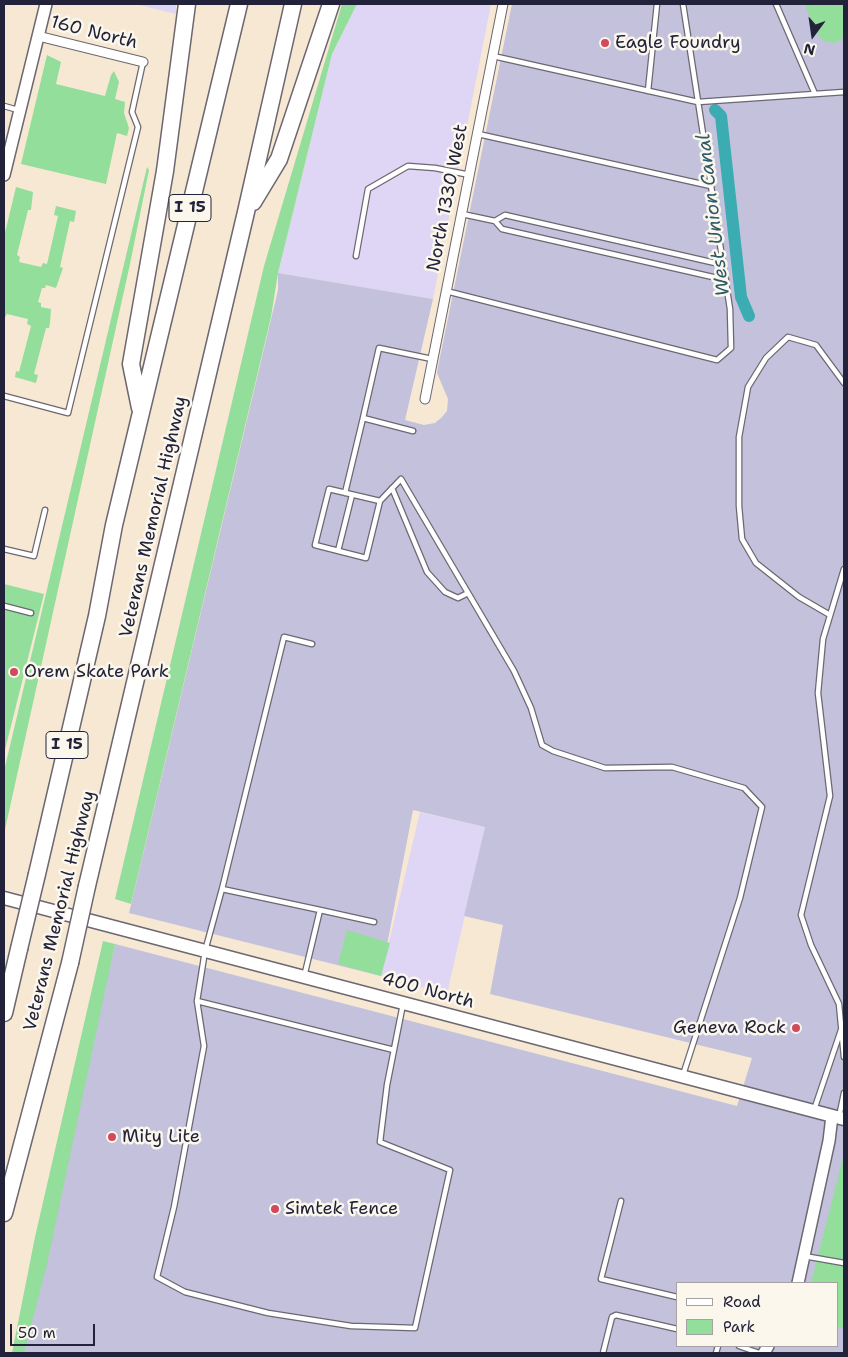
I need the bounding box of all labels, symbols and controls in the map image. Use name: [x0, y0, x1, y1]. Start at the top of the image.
north arrow: [788, 10, 838, 60]
street label: 160 North: [48, 12, 140, 54]
place label: Eagle Foundry: [615, 32, 740, 54]
marker: Eagle Foundry: [599, 37, 611, 49]
text: N: [802, 39, 817, 60]
street label: North 1330 West: [423, 123, 473, 273]
water label: West Union Canal: [693, 132, 735, 298]
road number: I 15: [169, 194, 211, 222]
street label: Veterans Memorial Highway: [116, 394, 192, 640]
place label: Orem Skate Park: [24, 661, 169, 683]
marker: Orem Skate Park: [8, 666, 20, 678]
road number: I 15: [46, 732, 88, 758]
street label: Veterans Memorial Highway: [20, 788, 100, 1034]
street label: 400 North: [379, 968, 477, 1014]
place label: Geneva Rock: [673, 1017, 786, 1039]
marker: Geneva Rock: [790, 1022, 802, 1034]
place label: Mity Lite: [122, 1126, 200, 1148]
marker: Mity Lite: [106, 1131, 118, 1143]
place label: Simtek Fence: [285, 1198, 398, 1220]
marker: Simtek Fence: [269, 1203, 281, 1215]
legend: [676, 1282, 838, 1347]
text: Road: [723, 1292, 761, 1312]
scale bar: [12, 1314, 98, 1346]
text: Park: [723, 1317, 755, 1337]
text: 50 m: [18, 1323, 56, 1343]

